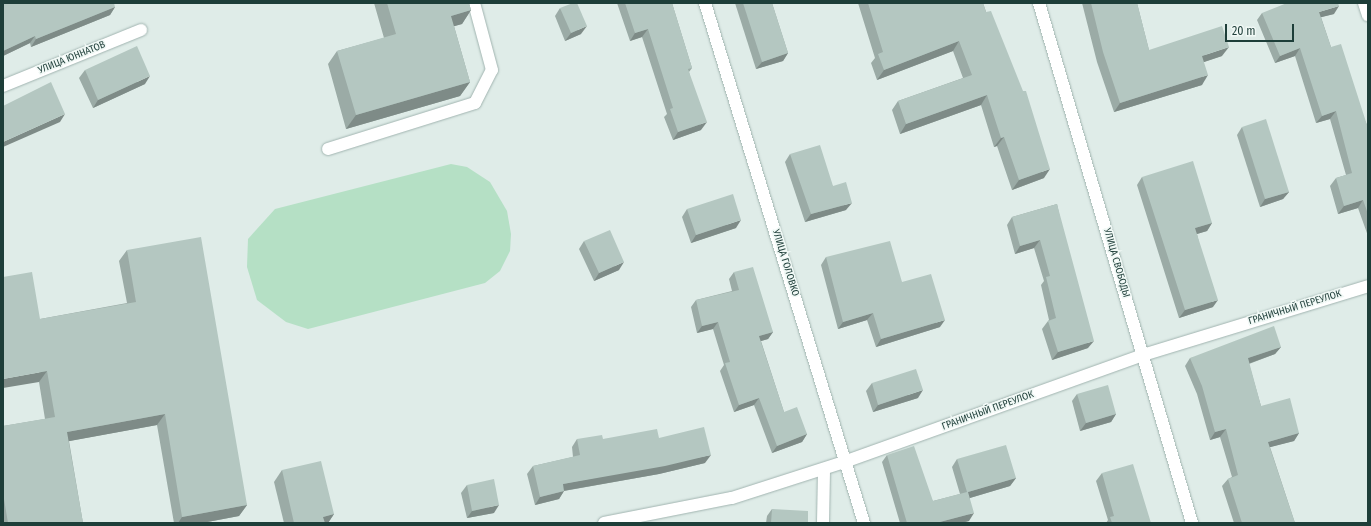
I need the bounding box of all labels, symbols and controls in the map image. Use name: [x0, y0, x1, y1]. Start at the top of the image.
scale bar: [1227, 16, 1296, 42]
text: 20 m: [1232, 24, 1256, 38]
street label: УЛИЦА ЮННАТОВ: [37, 39, 107, 77]
street label: УЛИЦА СВОБОДЫ: [1100, 227, 1132, 299]
street label: УЛИЦА ГОЛОВКО: [769, 228, 801, 298]
street label: ГРАНИЧНЫЙ ПЕРЕУЛОК: [1247, 288, 1343, 328]
street label: ГРАНИЧНЫЙ ПЕРЕУЛОК: [940, 389, 1036, 433]

